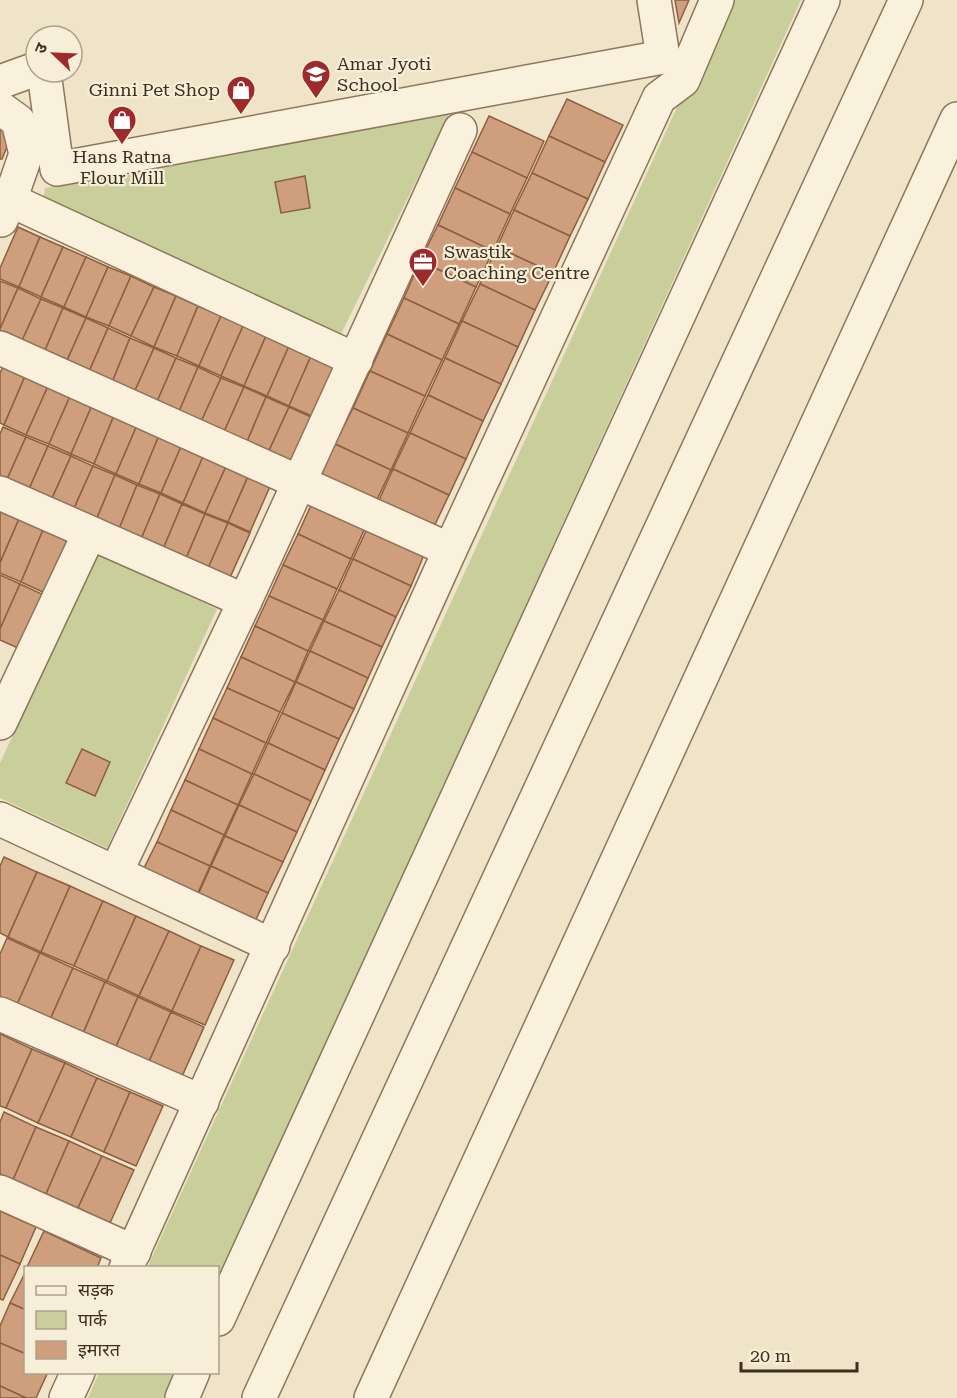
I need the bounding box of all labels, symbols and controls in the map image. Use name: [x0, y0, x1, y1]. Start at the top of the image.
north arrow: [24, 24, 84, 84]
text: उ: [30, 40, 51, 56]
place label: Amar Jyoti School: [337, 53, 432, 95]
school or university icon: Amar Jyoti School: [300, 58, 332, 100]
shop icon: Ginni Pet Shop: [225, 74, 257, 116]
place label: Ginni Pet Shop: [89, 79, 220, 100]
shop icon: Hans Ratna Flour Mill: [106, 104, 138, 146]
place label: Hans Ratna Flour Mill: [72, 146, 172, 188]
place label: Swastik Coaching Centre: [444, 241, 590, 283]
office icon: Swastik Coaching Centre: [407, 246, 439, 288]
legend: [24, 1266, 219, 1374]
text: सड़क: [78, 1279, 115, 1300]
text: पार्क: [78, 1309, 108, 1330]
scale bar: [741, 1335, 856, 1373]
text: इमारत: [78, 1339, 121, 1360]
text: 20 m: [750, 1345, 791, 1366]

